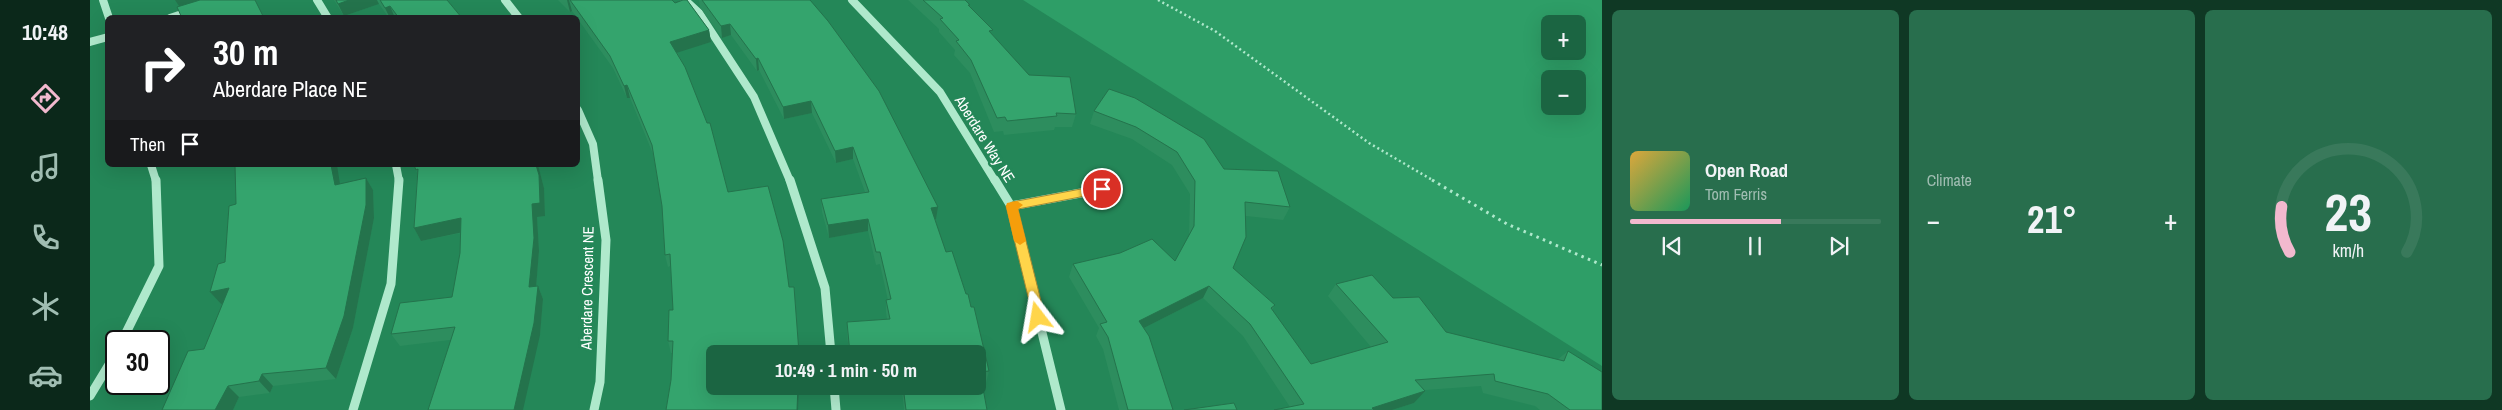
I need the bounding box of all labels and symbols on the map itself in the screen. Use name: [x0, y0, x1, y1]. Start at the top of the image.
street label: Aberdare Way NE: [949, 91, 1020, 186]
pin: [1081, 168, 1123, 210]
street label: Aberdare Crescent NE: [575, 226, 599, 351]
position arrow: [1011, 290, 1063, 342]
speed limit sign: 30: [105, 330, 170, 395]

